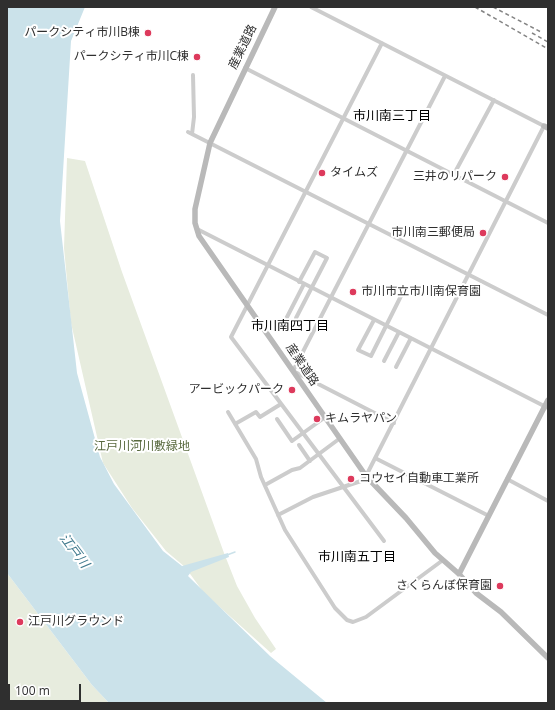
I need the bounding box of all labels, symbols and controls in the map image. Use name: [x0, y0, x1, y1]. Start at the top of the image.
street label: 産業道路: [226, 22, 260, 72]
place label: パークシティ市川B棟: [24, 26, 140, 40]
marker: パークシティ市川B棟: [143, 28, 153, 38]
place label: パークシティ市川C棟: [73, 50, 189, 64]
marker: パークシティ市川C棟: [192, 52, 202, 62]
district label: 市川南三丁目: [353, 108, 431, 124]
place label: タイムズ: [330, 166, 378, 180]
marker: タイムズ: [317, 168, 327, 178]
place label: 三井のリパーク: [413, 170, 497, 184]
marker: 三井のリパーク: [500, 172, 510, 182]
place label: 市川南三郵便局: [391, 226, 475, 240]
marker: 市川南三郵便局: [478, 228, 488, 238]
place label: 市川市立市川南保育園: [361, 285, 481, 299]
marker: 市川市立市川南保育園: [348, 287, 358, 297]
district label: 市川南四丁目: [251, 318, 329, 334]
street label: 産業道路: [283, 341, 321, 389]
place label: アービックパーク: [189, 383, 284, 397]
marker: アービックパーク: [287, 385, 297, 395]
place label: キムラヤパン: [325, 412, 397, 426]
marker: キムラヤパン: [312, 414, 322, 424]
park label: 江戸川河川敷緑地: [94, 440, 190, 454]
place label: コウセイ自動車工業所: [359, 472, 479, 486]
marker: コウセイ自動車工業所: [346, 474, 356, 484]
water label: 江戸川: [56, 531, 92, 571]
district label: 市川南五丁目: [318, 549, 396, 565]
place label: さくらんぼ保育園: [396, 579, 492, 593]
marker: さくらんぼ保育園: [495, 581, 505, 591]
place label: 江戸川グラウンド: [28, 615, 124, 629]
marker: 江戸川グラウンド: [15, 617, 25, 627]
scale bar: [10, 676, 83, 702]
text: 100 m: [15, 682, 50, 699]

